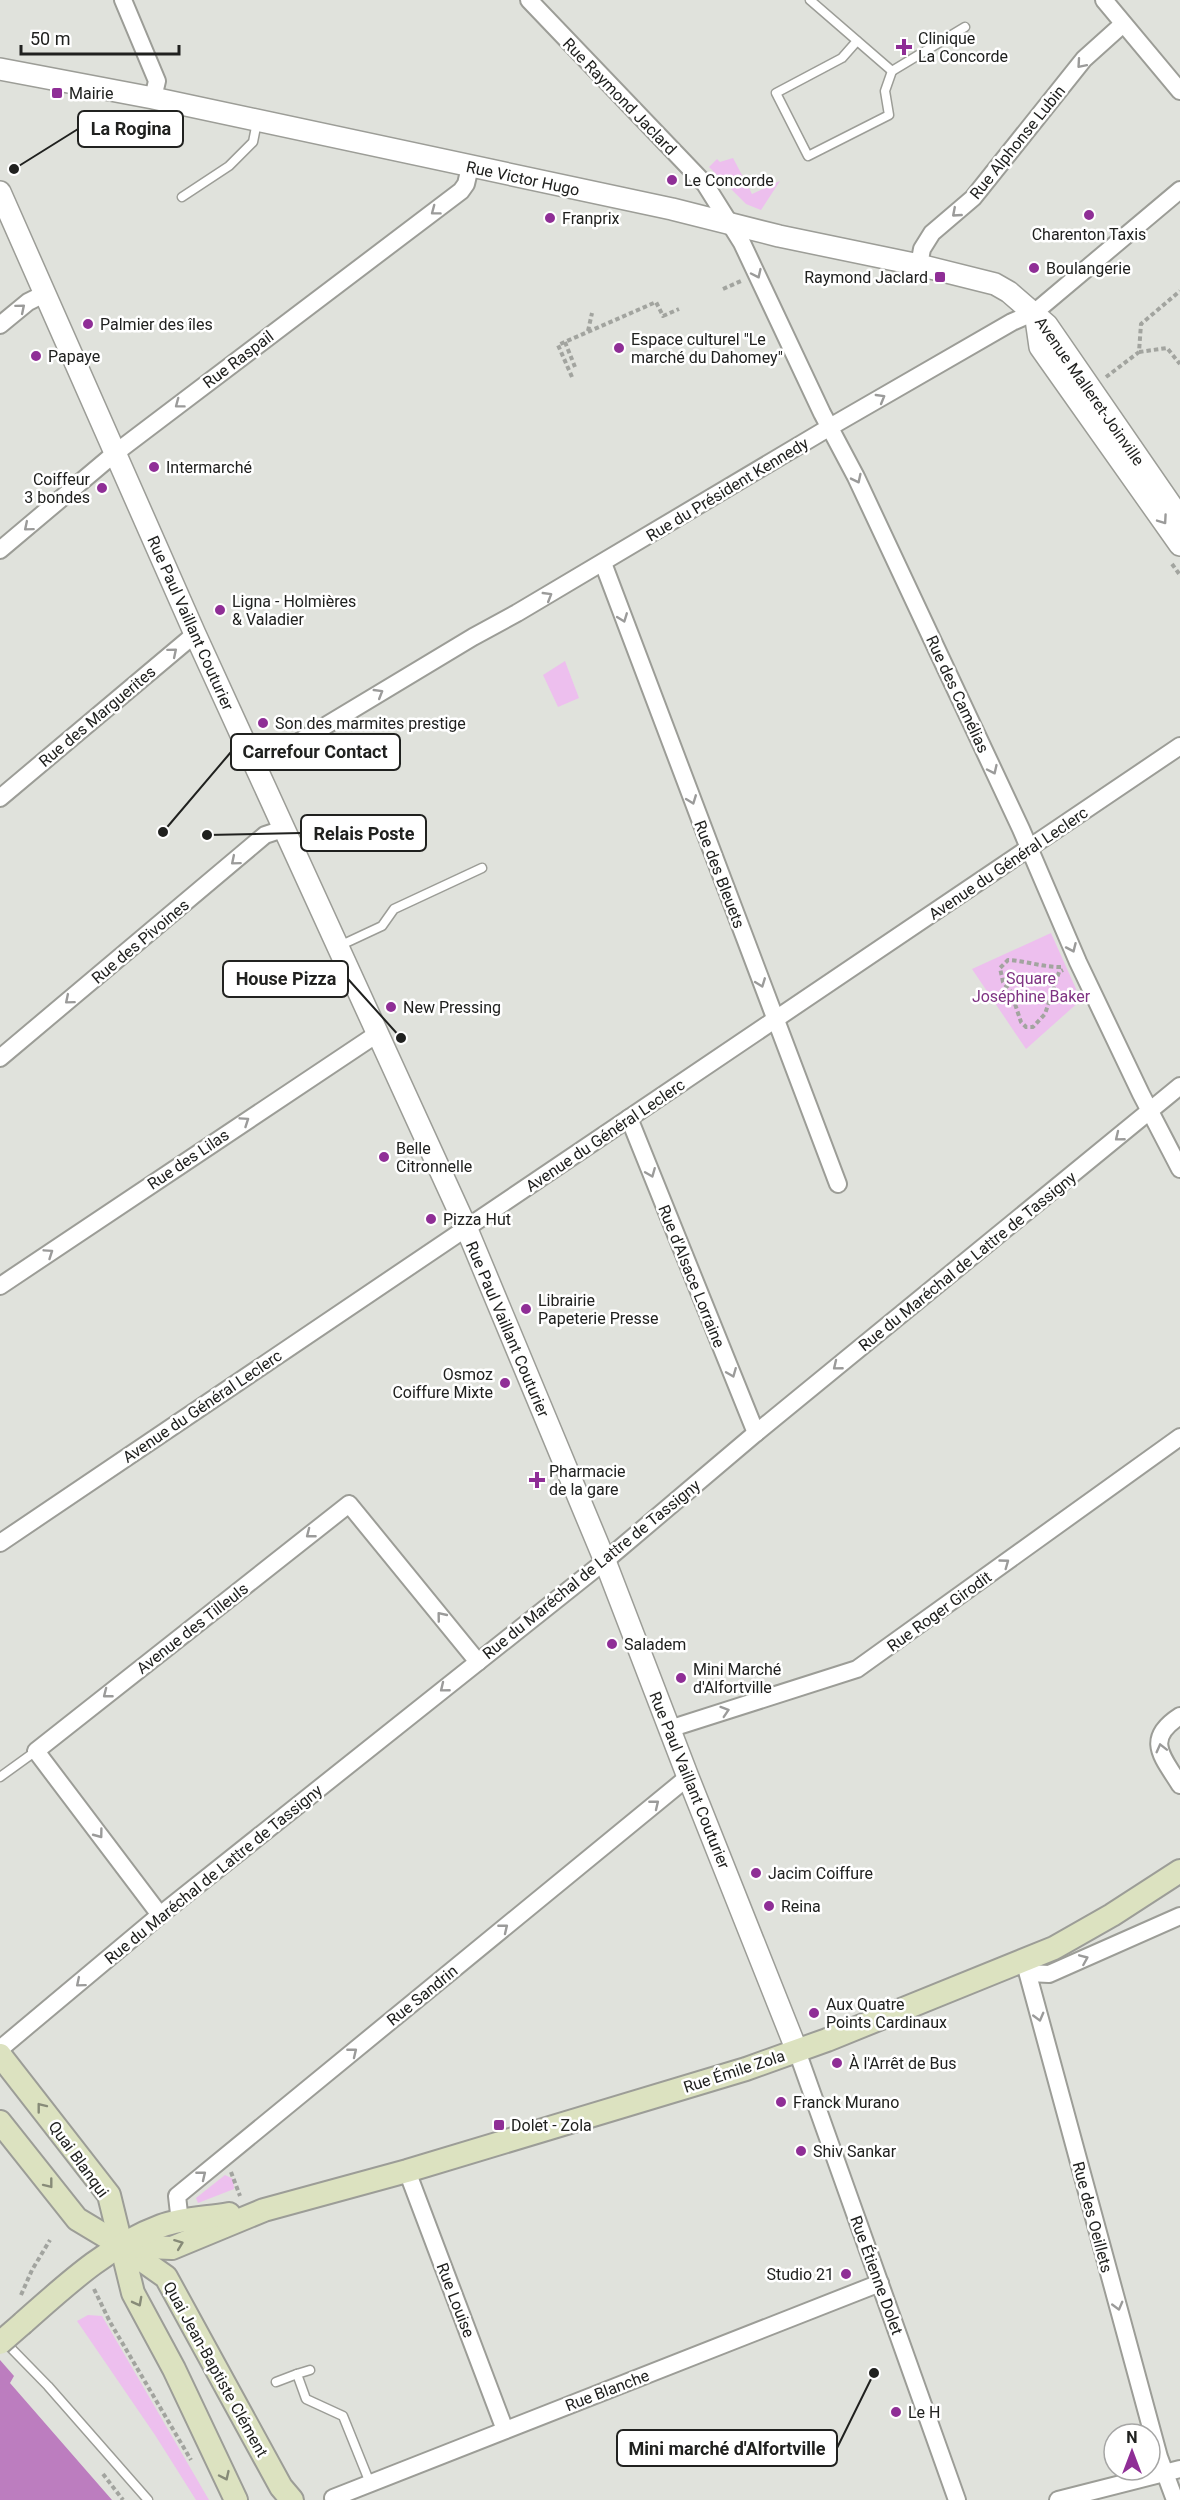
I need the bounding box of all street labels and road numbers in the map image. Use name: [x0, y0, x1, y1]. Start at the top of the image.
street label: Rue Raymond Jaclard: [559, 34, 680, 159]
street label: Rue Alphonse Lubin: [966, 82, 1069, 203]
street label: Rue Victor Hugo: [464, 157, 581, 200]
street label: Avenue Malleret-Joinville: [1031, 313, 1148, 469]
street label: Rue Raspail: [199, 327, 277, 392]
street label: Rue du Président Kennedy: [643, 433, 812, 545]
street label: Rue Paul Vaillant Couturier: [143, 533, 238, 714]
street label: Rue des Camélias: [922, 633, 993, 756]
street label: Rue des Marguerites: [35, 662, 159, 771]
street label: Avenue du Général Leclerc: [925, 803, 1092, 924]
street label: Rue des Bleuets: [690, 818, 749, 931]
street label: Rue des Pivoines: [88, 895, 193, 988]
street label: Avenue du Général Leclerc: [522, 1075, 689, 1196]
street label: Rue des Lilas: [144, 1125, 233, 1194]
street label: Rue du Maréchal de Lattre de Tassigny: [855, 1167, 1080, 1355]
street label: Rue d'Alsace Lorraine: [654, 1202, 729, 1350]
street label: Rue Paul Vaillant Couturier: [462, 1238, 553, 1420]
street label: Avenue du Général Leclerc: [119, 1346, 286, 1467]
street label: Rue du Maréchal de Lattre de Tassigny: [479, 1475, 704, 1663]
street label: Rue Roger Girodit: [883, 1567, 995, 1656]
street label: Avenue des Tilleuls: [133, 1579, 252, 1678]
street label: Rue Paul Vaillant Couturier: [645, 1689, 734, 1872]
street label: Rue du Maréchal de Lattre de Tassigny: [101, 1780, 326, 1968]
street label: Rue Sandrin: [383, 1961, 461, 2030]
street label: Rue Émile Zola: [681, 2046, 787, 2097]
street label: Quai Blanqui: [45, 2117, 113, 2201]
street label: Rue des Oeillets: [1069, 2160, 1116, 2275]
street label: Rue Étienne Dolet: [846, 2213, 907, 2337]
street label: Rue Louise: [433, 2260, 478, 2340]
street label: Quai Jean-Baptiste Clément: [159, 2278, 272, 2460]
street label: Rue Blanche: [563, 2366, 652, 2415]

